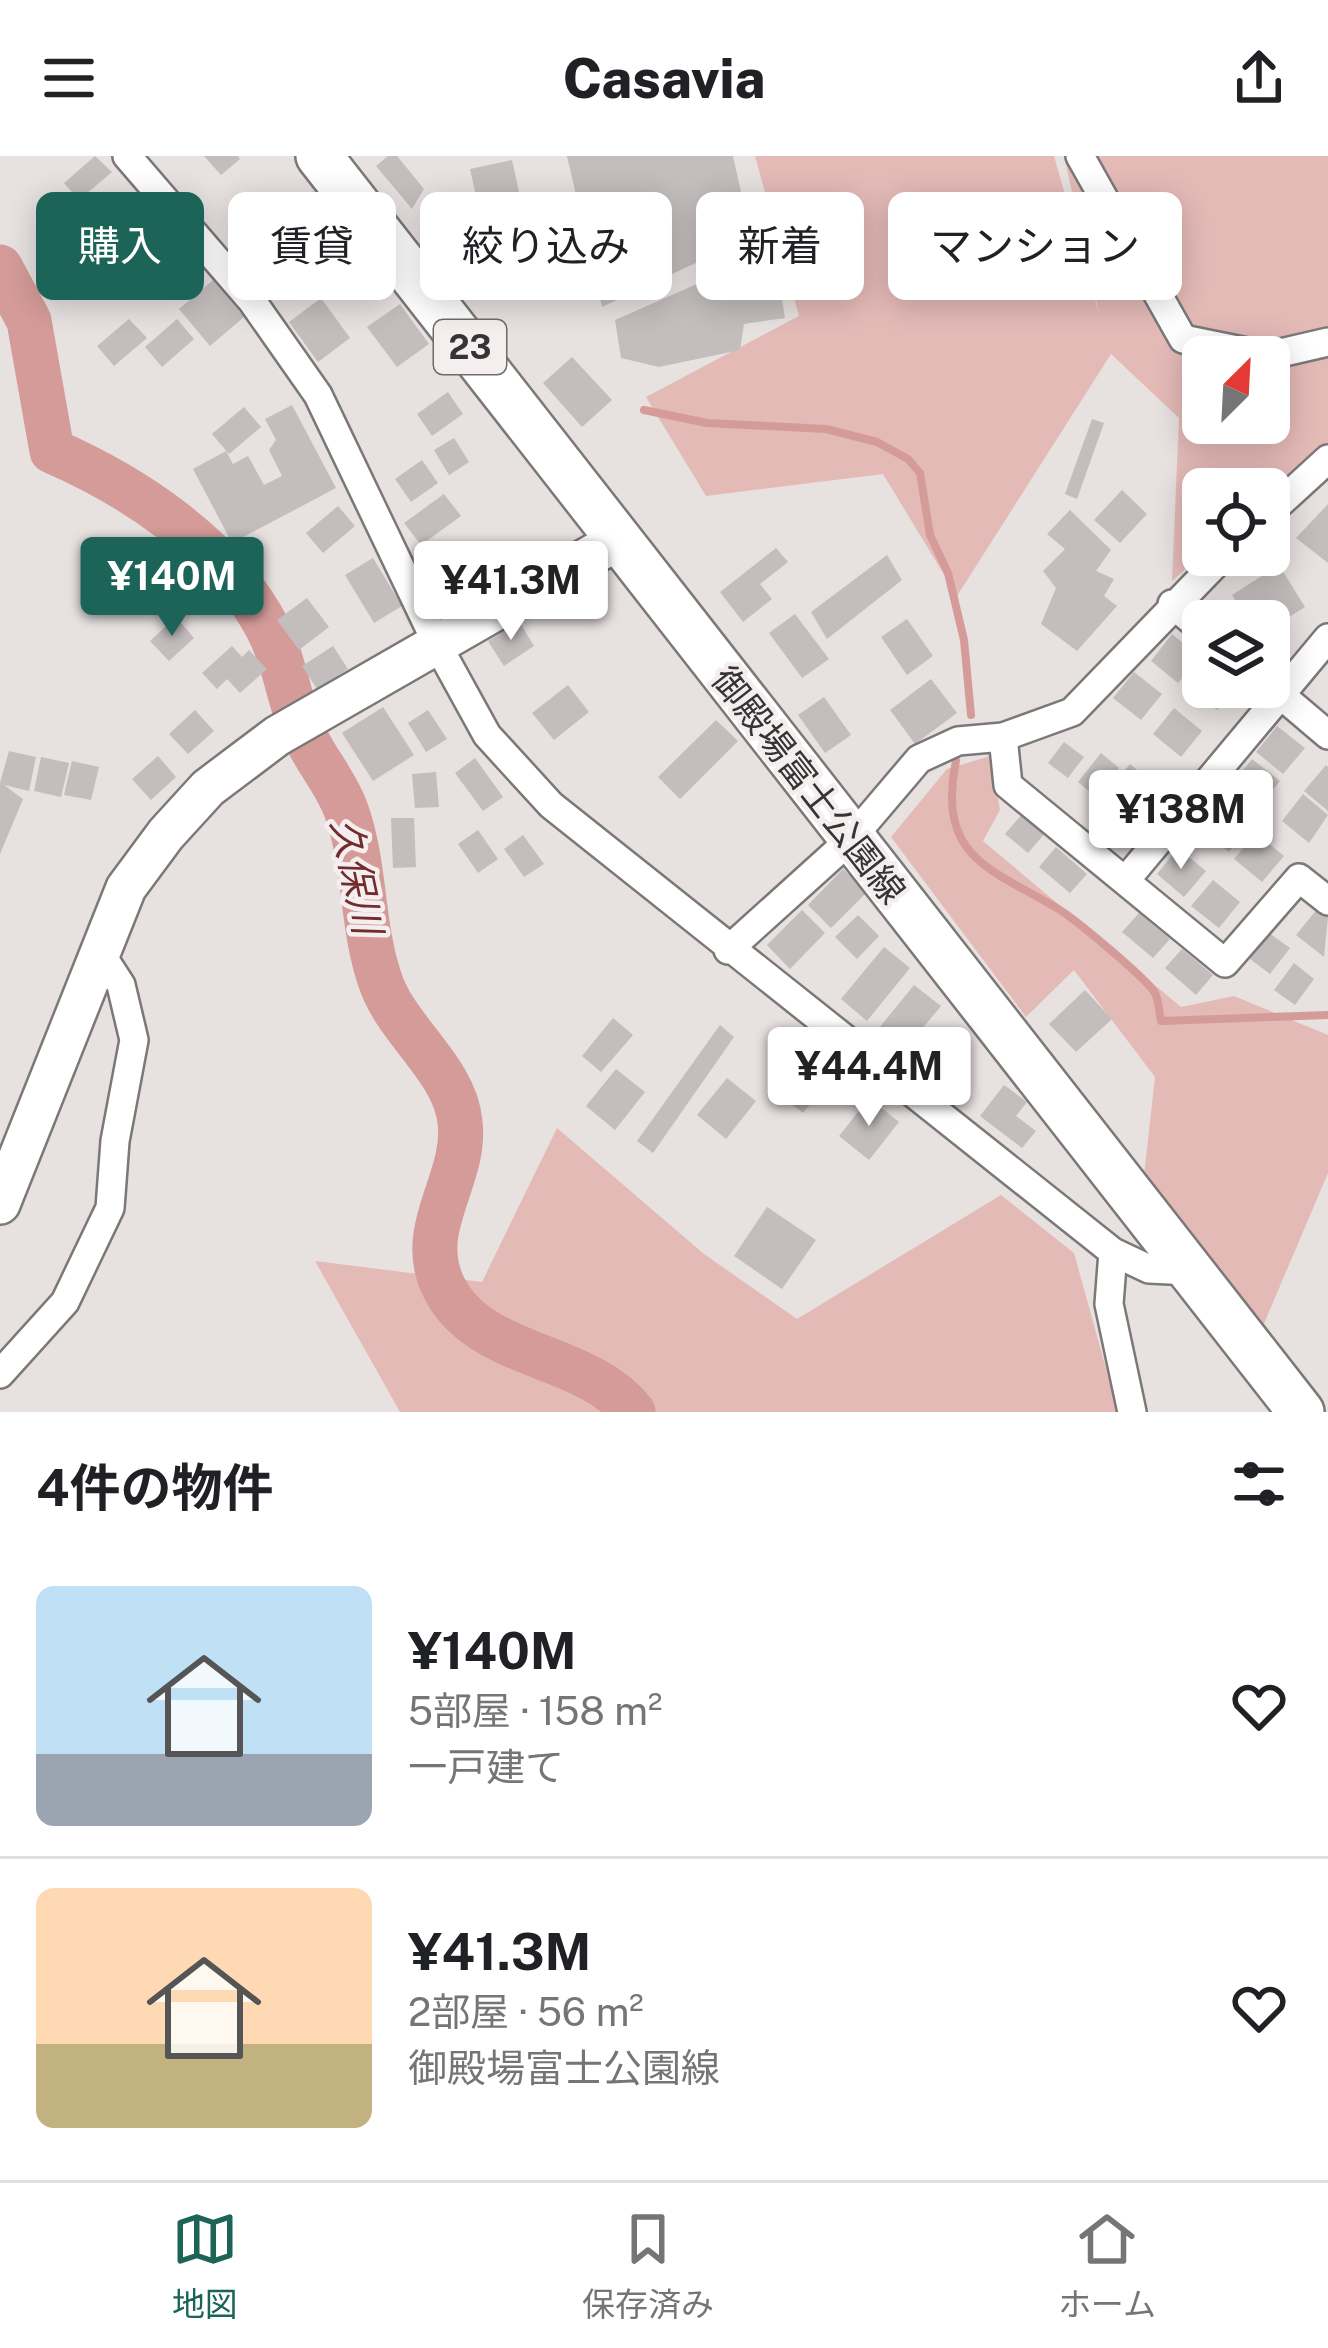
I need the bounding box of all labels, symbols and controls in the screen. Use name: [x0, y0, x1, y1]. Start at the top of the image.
icon: menu: [36, 45, 102, 111]
icon: share: [1226, 45, 1292, 111]
text: Casavia: [563, 47, 765, 110]
chip: 購入: [36, 192, 204, 300]
chip: 賃貸: [228, 192, 396, 300]
chip: 絞り込み: [420, 192, 672, 300]
chip: 新着: [696, 192, 864, 300]
chip: マンション: [888, 192, 1182, 300]
road number: 23: [434, 320, 506, 374]
north arrow: [1182, 336, 1290, 444]
map controls: [1182, 336, 1290, 708]
button: locate: [1182, 468, 1290, 576]
pin: ¥140M: [88, 537, 256, 639]
pin: ¥41.3M: [413, 541, 609, 643]
text: ¥140M: [108, 553, 236, 599]
text: ¥41.3M: [441, 557, 581, 603]
button: layers: [1182, 600, 1290, 708]
street label: 御殿場富士公園線: [704, 659, 914, 911]
pin: ¥138M: [1097, 770, 1265, 872]
text: ¥138M: [1116, 786, 1246, 832]
water label: 久保川: [322, 814, 392, 942]
pin: ¥44.4M: [771, 1027, 967, 1129]
text: ¥44.4M: [795, 1043, 943, 1089]
icon: filters: [1226, 1451, 1292, 1517]
text: 4件の物件: [36, 1458, 273, 1517]
text: ¥140M: [408, 1621, 577, 1680]
icon: home: [132, 1634, 276, 1778]
icon: heart: [1226, 1673, 1292, 1739]
text: 5部屋 · 158 m²: [408, 1688, 662, 1734]
text: 一戸建て: [408, 1744, 564, 1790]
text: ¥41.3M: [408, 1922, 591, 1981]
icon: home: [132, 1936, 276, 2080]
icon: heart: [1226, 1975, 1292, 2041]
text: 2部屋 · 56 m²: [408, 1989, 644, 2035]
text: 御殿場富士公園線: [408, 2045, 720, 2091]
tab: 地図: [172, 2206, 238, 2326]
tab: 保存済み: [582, 2206, 714, 2326]
tab: ホーム: [1058, 2206, 1156, 2326]

